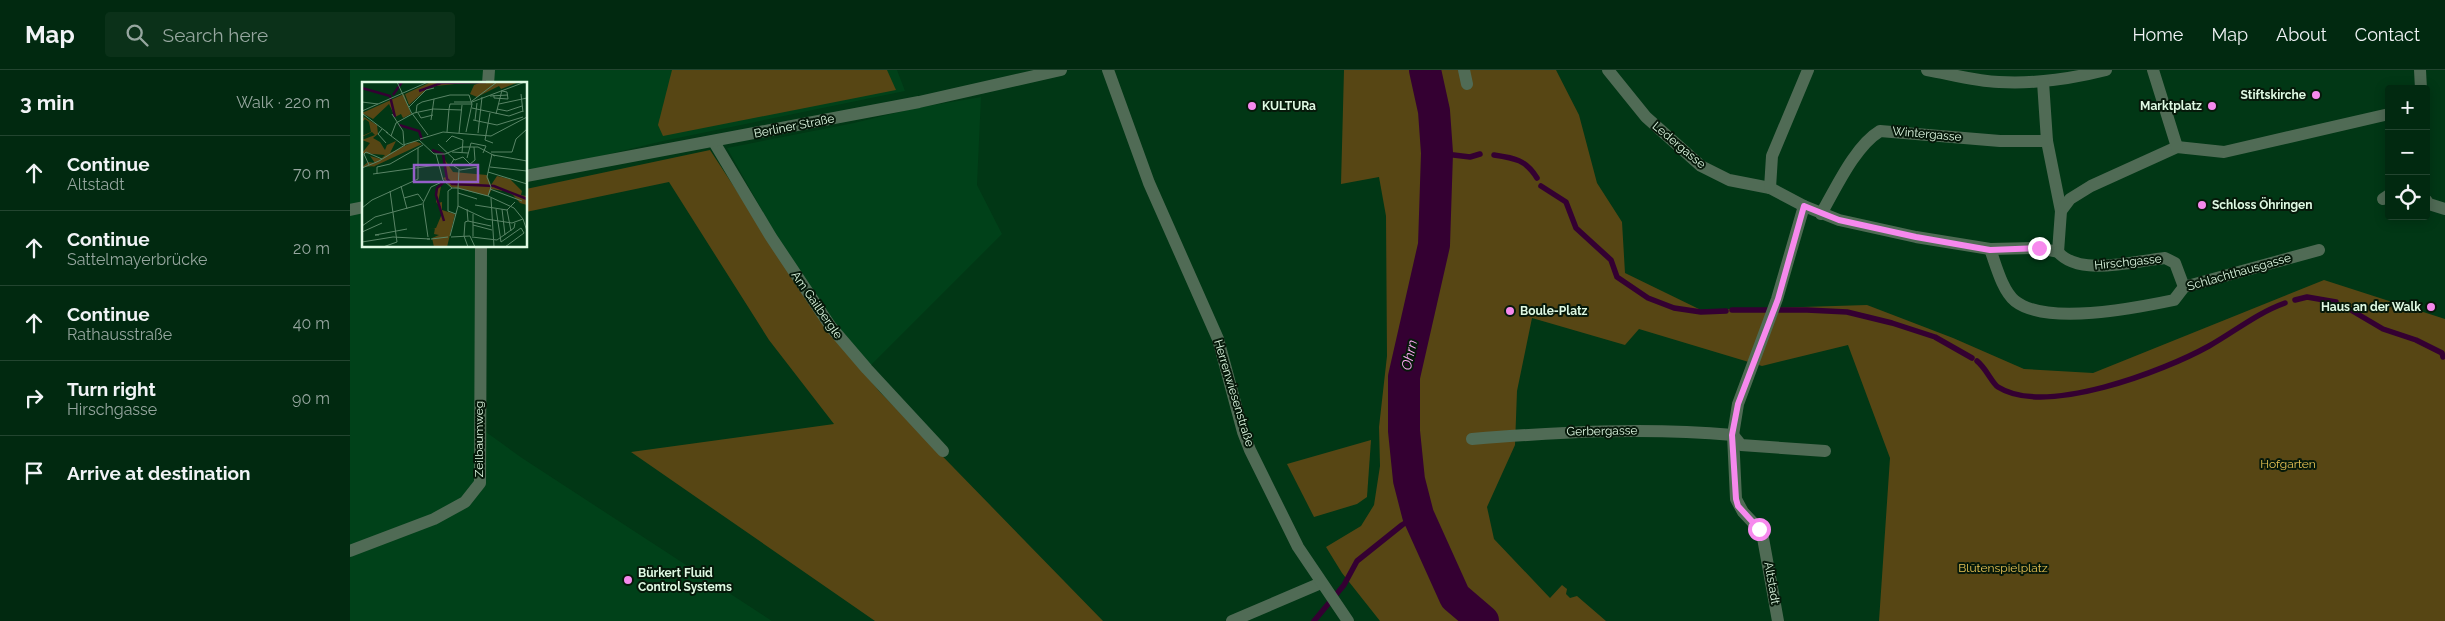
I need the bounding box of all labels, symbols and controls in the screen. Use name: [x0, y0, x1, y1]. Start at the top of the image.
search box: [105, 12, 455, 57]
text: Map: [25, 20, 75, 49]
icon: search: [123, 21, 151, 49]
text: Search here: [163, 24, 268, 46]
text: Home: [2132, 24, 2183, 45]
text: Map: [2211, 24, 2248, 45]
text: About: [2276, 24, 2327, 45]
text: Contact: [2355, 24, 2420, 45]
inset map: [362, 82, 528, 248]
map controls: [2385, 85, 2430, 220]
button: +: [2385, 85, 2430, 130]
place label: Stiftskirche: [2241, 88, 2306, 102]
marker: Stiftskirche: [2310, 89, 2322, 101]
text: 3 min: [20, 90, 74, 115]
text: Walk · 220 m: [236, 93, 330, 112]
place label: KULTURa: [1262, 99, 1316, 113]
place label: Marktplatz: [2140, 99, 2202, 113]
marker: KULTURa: [1246, 100, 1258, 112]
marker: Marktplatz: [2206, 100, 2218, 112]
street label: Berliner Straße: [753, 111, 835, 141]
street label: Ledergasse: [1650, 119, 1708, 171]
street label: Wintergasse: [1892, 124, 1962, 144]
button: −: [2385, 130, 2430, 175]
text: Continue: [67, 153, 150, 175]
icon: ahead: [20, 159, 48, 187]
text: 70 m: [293, 164, 330, 183]
text: Altstadt: [67, 175, 125, 194]
button: locate: [2385, 175, 2430, 220]
place label: Schloss Öhringen: [2212, 197, 2313, 212]
marker: Schloss Öhringen: [2196, 199, 2208, 211]
text: Continue: [67, 228, 150, 250]
icon: ahead: [20, 234, 48, 262]
route end: [2028, 237, 2051, 260]
text: 20 m: [293, 239, 330, 258]
text: Sattelmayerbrücke: [67, 250, 207, 269]
street label: Schlachthausgasse: [2186, 250, 2292, 294]
street label: Hirschgasse: [2094, 252, 2162, 272]
street label: Am Gailbergle: [788, 268, 846, 342]
place label: Haus an der Walk: [2321, 300, 2421, 314]
marker: Haus an der Walk: [2425, 301, 2437, 313]
text: Continue: [67, 303, 150, 325]
place label: Boule-Platz: [1520, 304, 1588, 318]
marker: Boule-Platz: [1504, 305, 1516, 317]
icon: ahead: [20, 309, 48, 337]
text: 40 m: [293, 314, 330, 333]
text: Rathausstraße: [67, 325, 172, 344]
street label: Herrenwiesenstraße: [1211, 338, 1257, 448]
water label: Ohrn: [1398, 338, 1420, 372]
text: Turn right: [67, 378, 156, 400]
icon: right: [20, 384, 48, 412]
text: 90 m: [292, 389, 330, 408]
text: Hirschgasse: [67, 400, 157, 419]
street label: Zeilbaumweg: [472, 401, 486, 477]
street label: Gerbergasse: [1566, 423, 1638, 439]
park label: Hofgarten: [2260, 457, 2316, 471]
icon: arrive: [20, 459, 48, 487]
text: Arrive at destination: [67, 462, 251, 484]
route start: [1748, 518, 1771, 541]
street label: Altstadt: [1761, 560, 1783, 606]
park label: Blütenspielplatz: [1958, 561, 2048, 575]
place label: Bürkert Fluid Control Systems: [638, 566, 732, 594]
marker: Bürkert Fluid Control Systems: [622, 574, 634, 586]

